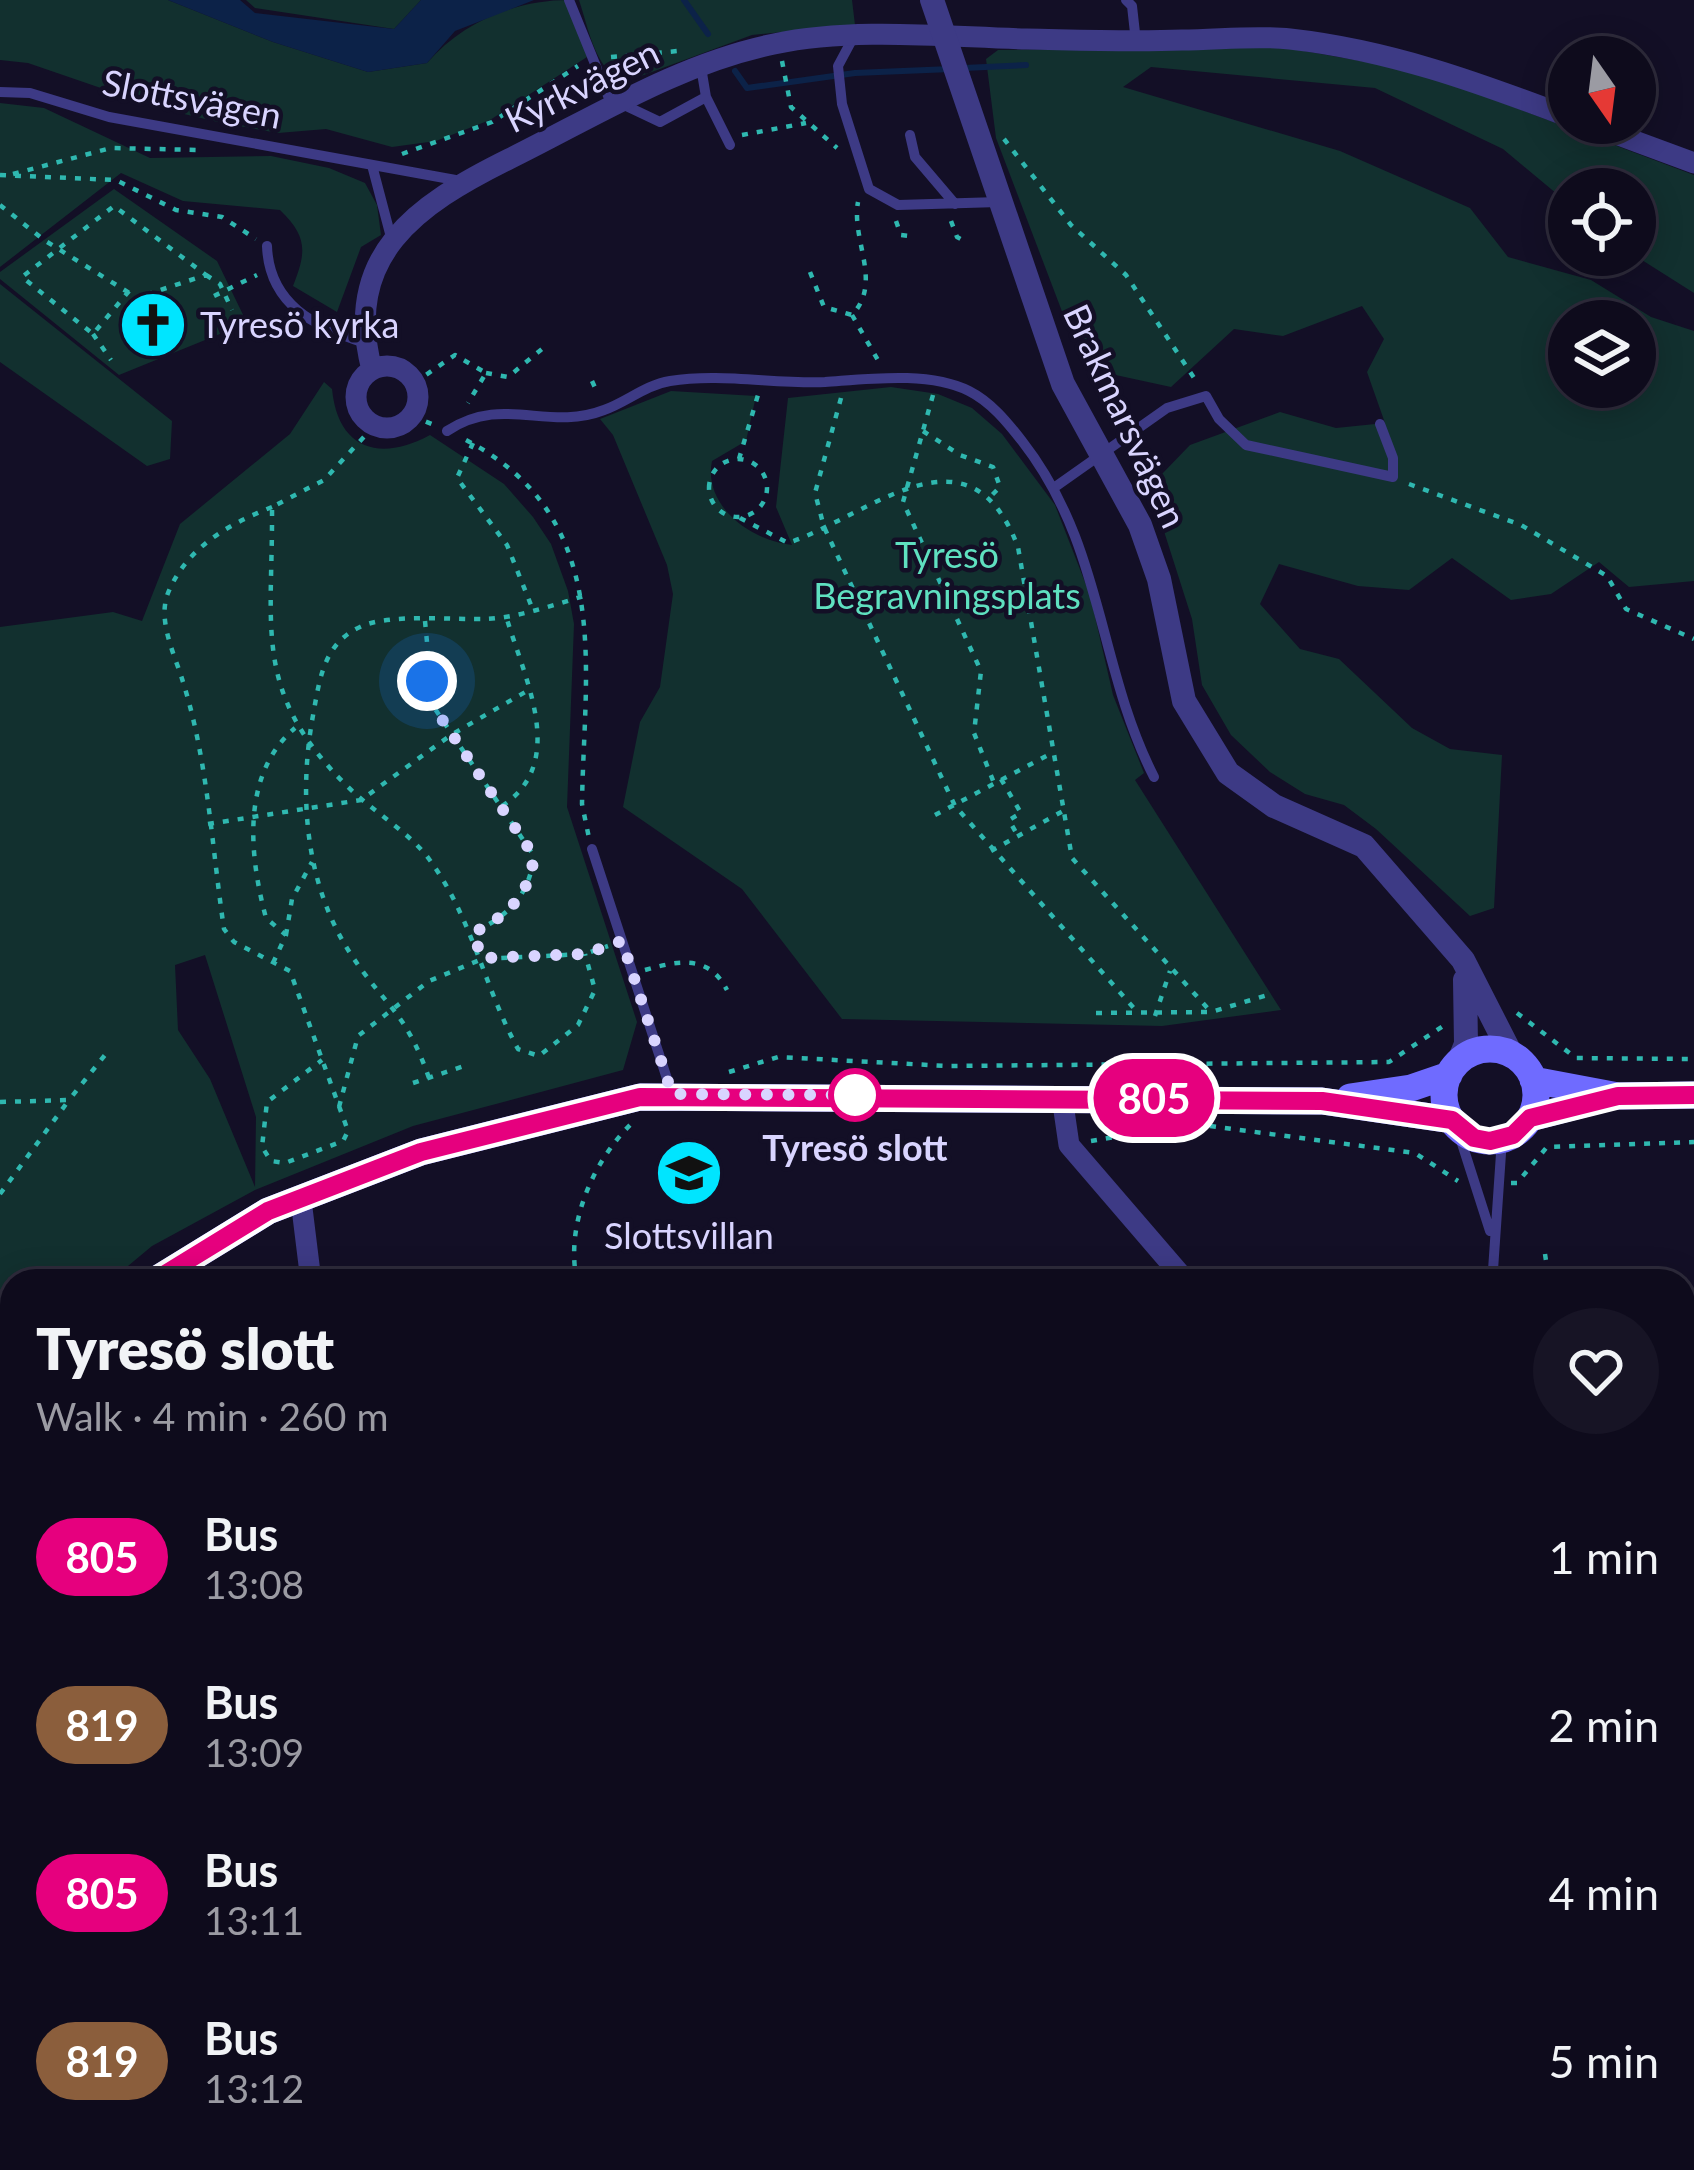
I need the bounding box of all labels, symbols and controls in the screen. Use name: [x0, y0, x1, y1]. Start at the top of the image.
street label: Kyrkvägen: [498, 29, 666, 141]
north arrow: [1548, 36, 1656, 144]
map controls: [1548, 36, 1656, 408]
street label: Slottsvägen: [99, 59, 285, 137]
button: locate: [1548, 168, 1656, 276]
church icon: Tyresö kyrka: [118, 290, 188, 360]
street label: Brakmarsvägen: [1055, 297, 1197, 534]
button: layers: [1548, 300, 1656, 408]
place label: Tyresö kyrka: [200, 302, 399, 346]
park label: Tyresö Begravningsplats: [813, 532, 1081, 617]
your location: [397, 651, 457, 711]
line badge: 805: [1085, 1059, 1223, 1137]
marker: Tyresö slott: [830, 1070, 880, 1120]
text: 805: [1117, 1073, 1191, 1123]
place label: Tyresö slott: [762, 1125, 948, 1169]
school or university icon: Slottsvillan: [654, 1138, 724, 1208]
place label: Slottsvillan: [604, 1213, 774, 1257]
button: heart: [1533, 1308, 1659, 1434]
text: Tyresö slott: [36, 1314, 334, 1382]
text: Walk · 4 min · 260 m: [36, 1393, 389, 1439]
text: Bus: [204, 1507, 278, 1561]
text: 1 min: [1548, 1530, 1659, 1584]
text: 805: [65, 1532, 139, 1582]
text: 13:08: [204, 1561, 304, 1607]
text: Bus: [204, 1675, 278, 1729]
text: 2 min: [1548, 1698, 1659, 1752]
text: 819: [65, 1700, 139, 1750]
text: 13:09: [204, 1729, 304, 1775]
text: Bus: [204, 1843, 278, 1897]
text: 4 min: [1548, 1866, 1659, 1920]
text: 805: [65, 1868, 139, 1918]
text: 13:11: [204, 1897, 304, 1943]
text: Bus: [204, 2011, 278, 2065]
text: 5 min: [1548, 2034, 1659, 2088]
text: 819: [65, 2036, 139, 2086]
text: 13:12: [204, 2065, 304, 2111]

